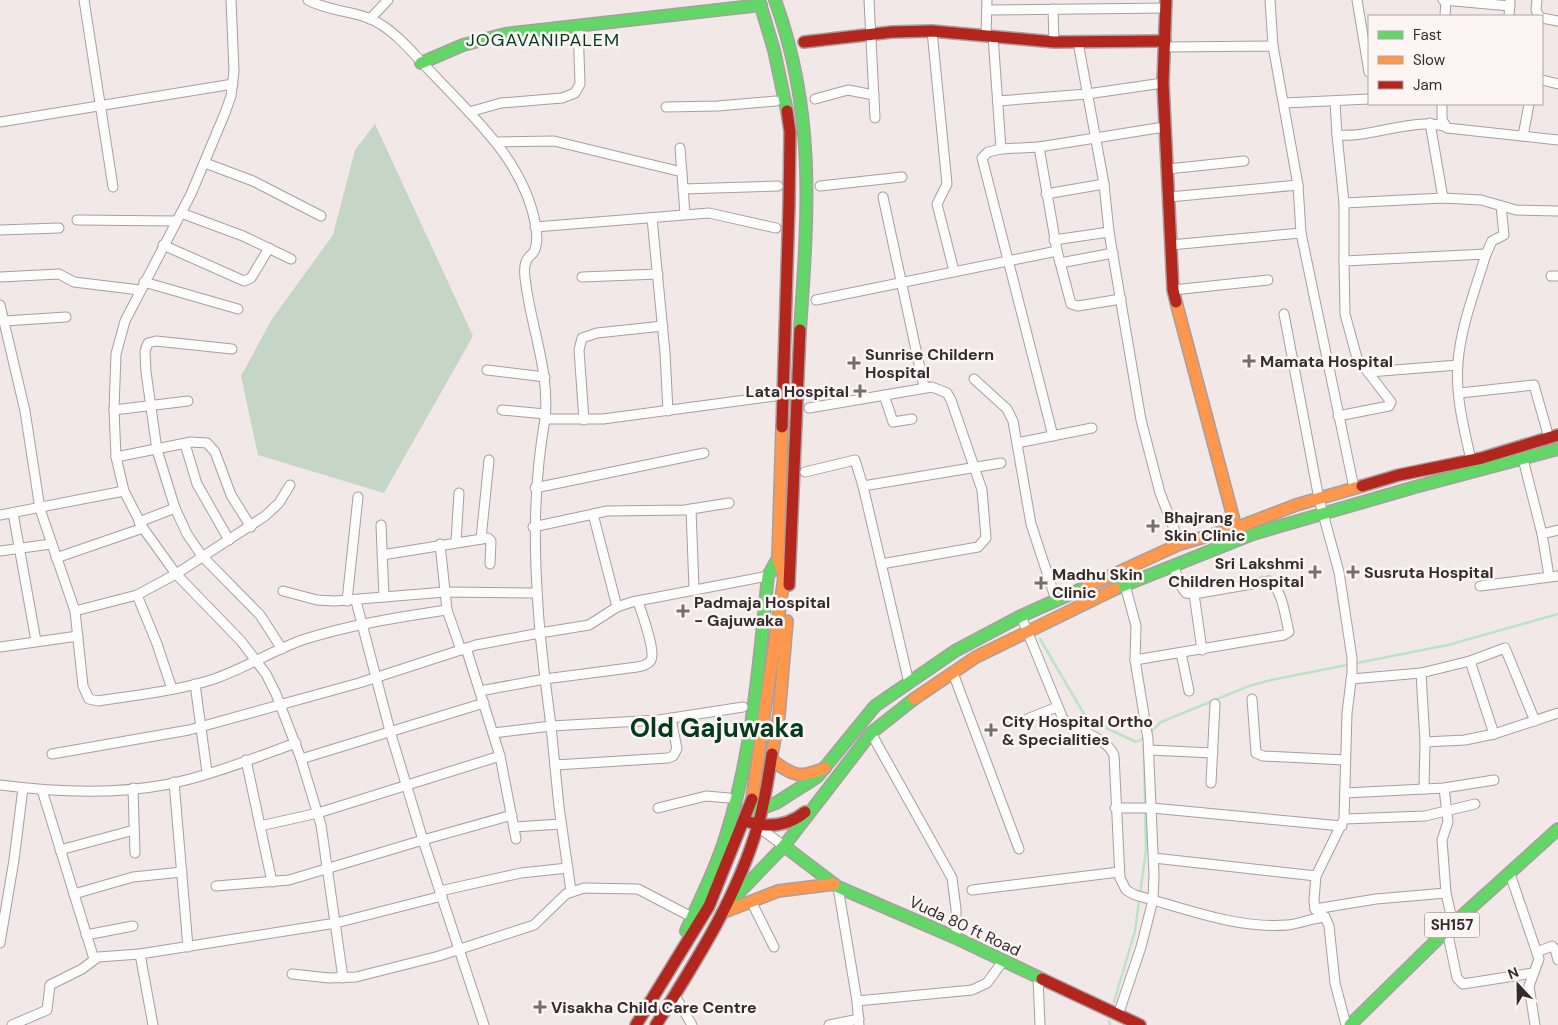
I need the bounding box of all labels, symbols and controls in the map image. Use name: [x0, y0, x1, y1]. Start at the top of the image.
legend: [1368, 15, 1543, 105]
text: Fast: [1413, 25, 1442, 45]
district label: JOGAVANIPALEM: [466, 28, 620, 52]
text: Slow: [1413, 50, 1446, 70]
text: Jam: [1413, 75, 1442, 95]
place label: Sunrise Childern Hospital: [865, 344, 994, 383]
place label: Mamata Hospital: [1260, 351, 1393, 372]
marker: Mamata Hospital: [1242, 354, 1256, 368]
marker: Sunrise Childern Hospital: [847, 356, 861, 370]
place label: Lata Hospital: [746, 381, 849, 402]
marker: Lata Hospital: [853, 384, 867, 398]
place label: Bhajrang Skin Clinic: [1164, 507, 1245, 546]
marker: Bhajrang Skin Clinic: [1146, 519, 1160, 533]
place label: Sri Lakshmi Children Hospital: [1168, 553, 1304, 592]
place label: Susruta Hospital: [1364, 562, 1494, 583]
place label: Madhu Skin Clinic: [1052, 564, 1143, 603]
marker: Sri Lakshmi Children Hospital: [1308, 565, 1322, 579]
marker: Susruta Hospital: [1346, 565, 1360, 579]
marker: Madhu Skin Clinic: [1034, 576, 1048, 590]
place label: Padmaja Hospital - Gajuwaka: [694, 592, 830, 631]
marker: Padmaja Hospital - Gajuwaka: [676, 604, 690, 618]
district label: Old Gajuwaka: [630, 711, 804, 745]
place label: City Hospital Ortho & Specialities: [1002, 711, 1153, 750]
marker: City Hospital Ortho & Specialities: [984, 723, 998, 737]
street label: Vuda 80 ft Road: [906, 891, 1024, 961]
road number: SH157: [1424, 912, 1480, 938]
north arrow: [1493, 960, 1543, 1010]
text: N: [1505, 963, 1521, 983]
place label: Visakha Child Care Centre: [551, 997, 757, 1018]
marker: Visakha Child Care Centre: [533, 1000, 547, 1014]

